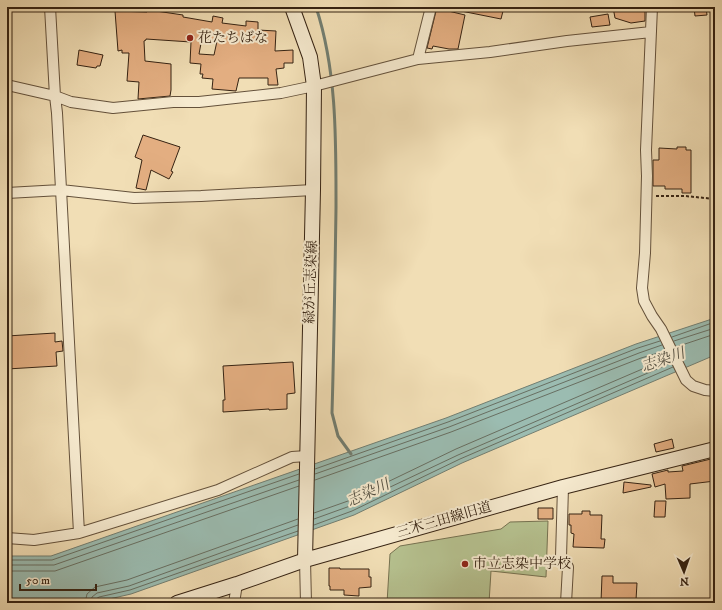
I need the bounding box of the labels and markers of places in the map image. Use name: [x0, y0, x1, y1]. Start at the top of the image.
place label: 花たちばな: [198, 29, 268, 47]
marker: 花たちばな: [185, 33, 195, 43]
place label: 市立志染中学校: [473, 555, 571, 573]
marker: 市立志染中学校: [460, 559, 470, 569]

